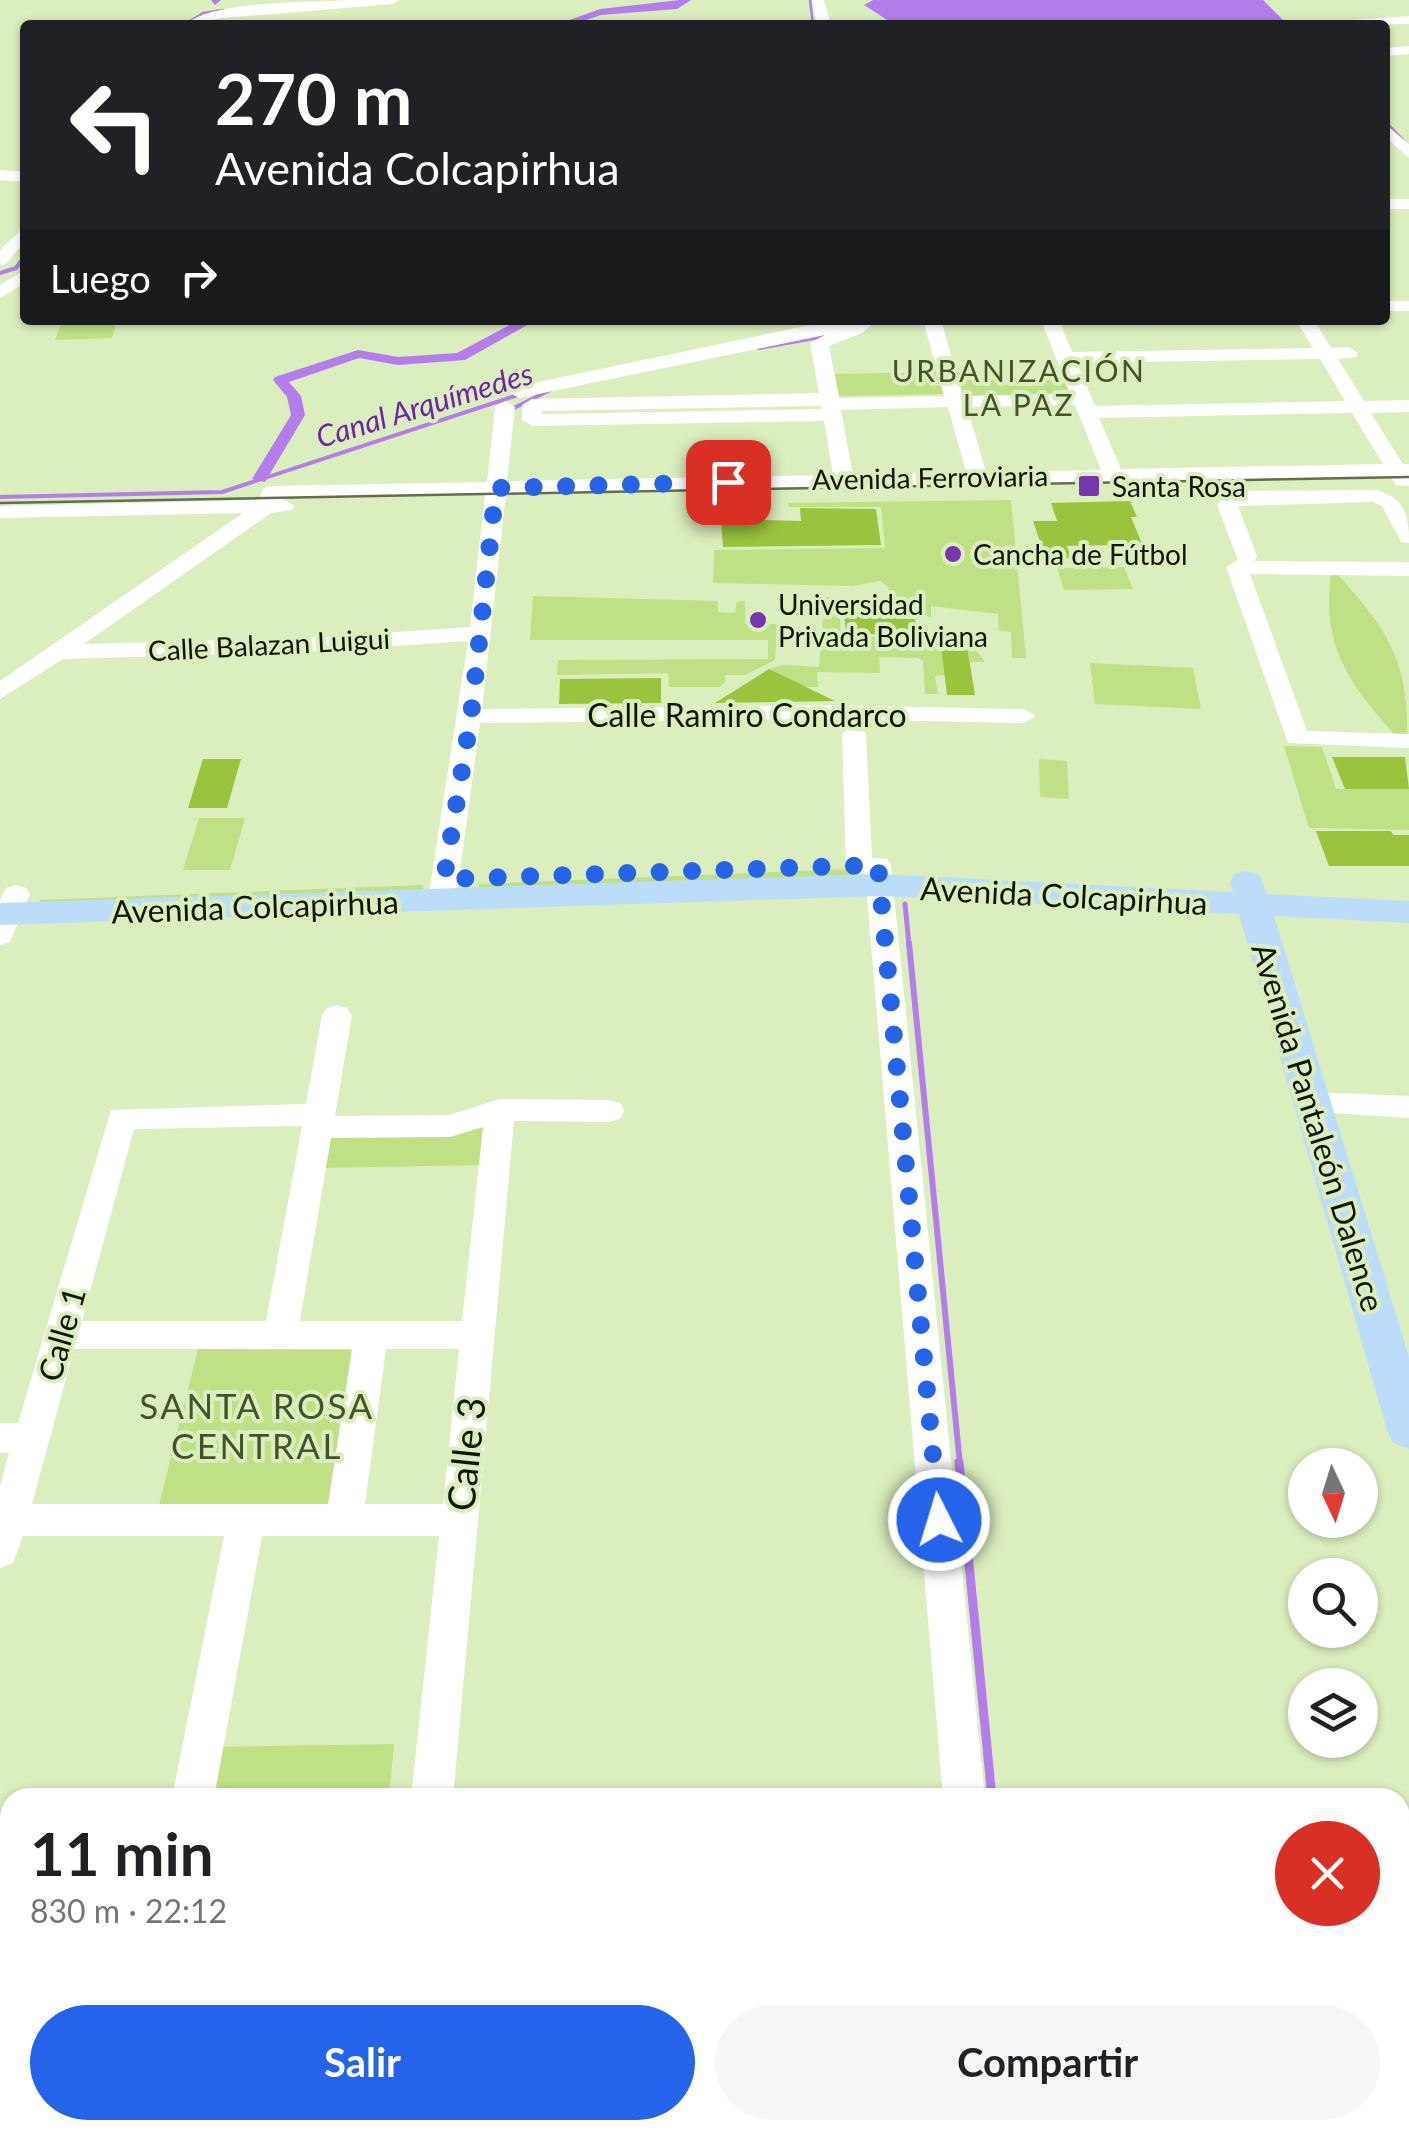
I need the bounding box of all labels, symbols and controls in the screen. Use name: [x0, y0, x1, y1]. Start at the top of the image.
text: 270 m: [215, 56, 412, 140]
icon: left: [50, 60, 180, 190]
text: Avenida Colcapirhua: [215, 141, 620, 195]
icon: right: [171, 250, 226, 305]
text: Luego: [50, 255, 151, 301]
district label: URBANIZACIÓN LA PAZ: [892, 352, 1146, 422]
water label: Canal Arquímedes: [311, 354, 537, 454]
pin: [686, 440, 771, 525]
icon: arrive: [701, 455, 756, 510]
street label: Avenida Ferroviaria: [812, 458, 1048, 496]
place label: Santa Rosa: [1112, 469, 1246, 503]
marker: Santa Rosa: [1076, 473, 1102, 499]
place label: Cancha de Fútbol: [973, 537, 1188, 571]
marker: Cancha de Fútbol: [942, 543, 964, 565]
place label: Universidad Privada Boliviana: [778, 587, 988, 653]
marker: Universidad Privada Boliviana: [747, 609, 769, 631]
street label: Calle Balazan Luigui: [147, 621, 391, 667]
street label: Calle Ramiro Condarco: [587, 695, 907, 734]
street label: Avenida Colcapirhua: [919, 868, 1209, 922]
street label: Avenida Colcapirhua: [111, 881, 399, 931]
street label: Avenida Pantaleón Dalence: [1244, 938, 1394, 1316]
street label: Calle 1: [29, 1282, 93, 1386]
district label: SANTA ROSA CENTRAL: [139, 1384, 375, 1466]
street label: Calle 3: [436, 1395, 494, 1513]
north arrow: [1288, 1448, 1378, 1538]
map controls: [1288, 1448, 1378, 1758]
position arrow: [887, 1468, 991, 1572]
button: search: [1288, 1558, 1378, 1648]
button: layers: [1288, 1668, 1378, 1758]
text: 11 min: [30, 1817, 214, 1889]
button: close: [1275, 1821, 1380, 1926]
text: 830 m · 22:12: [30, 1891, 227, 1930]
button: Salir: [30, 2005, 695, 2120]
button: Compartir: [715, 2005, 1380, 2120]

